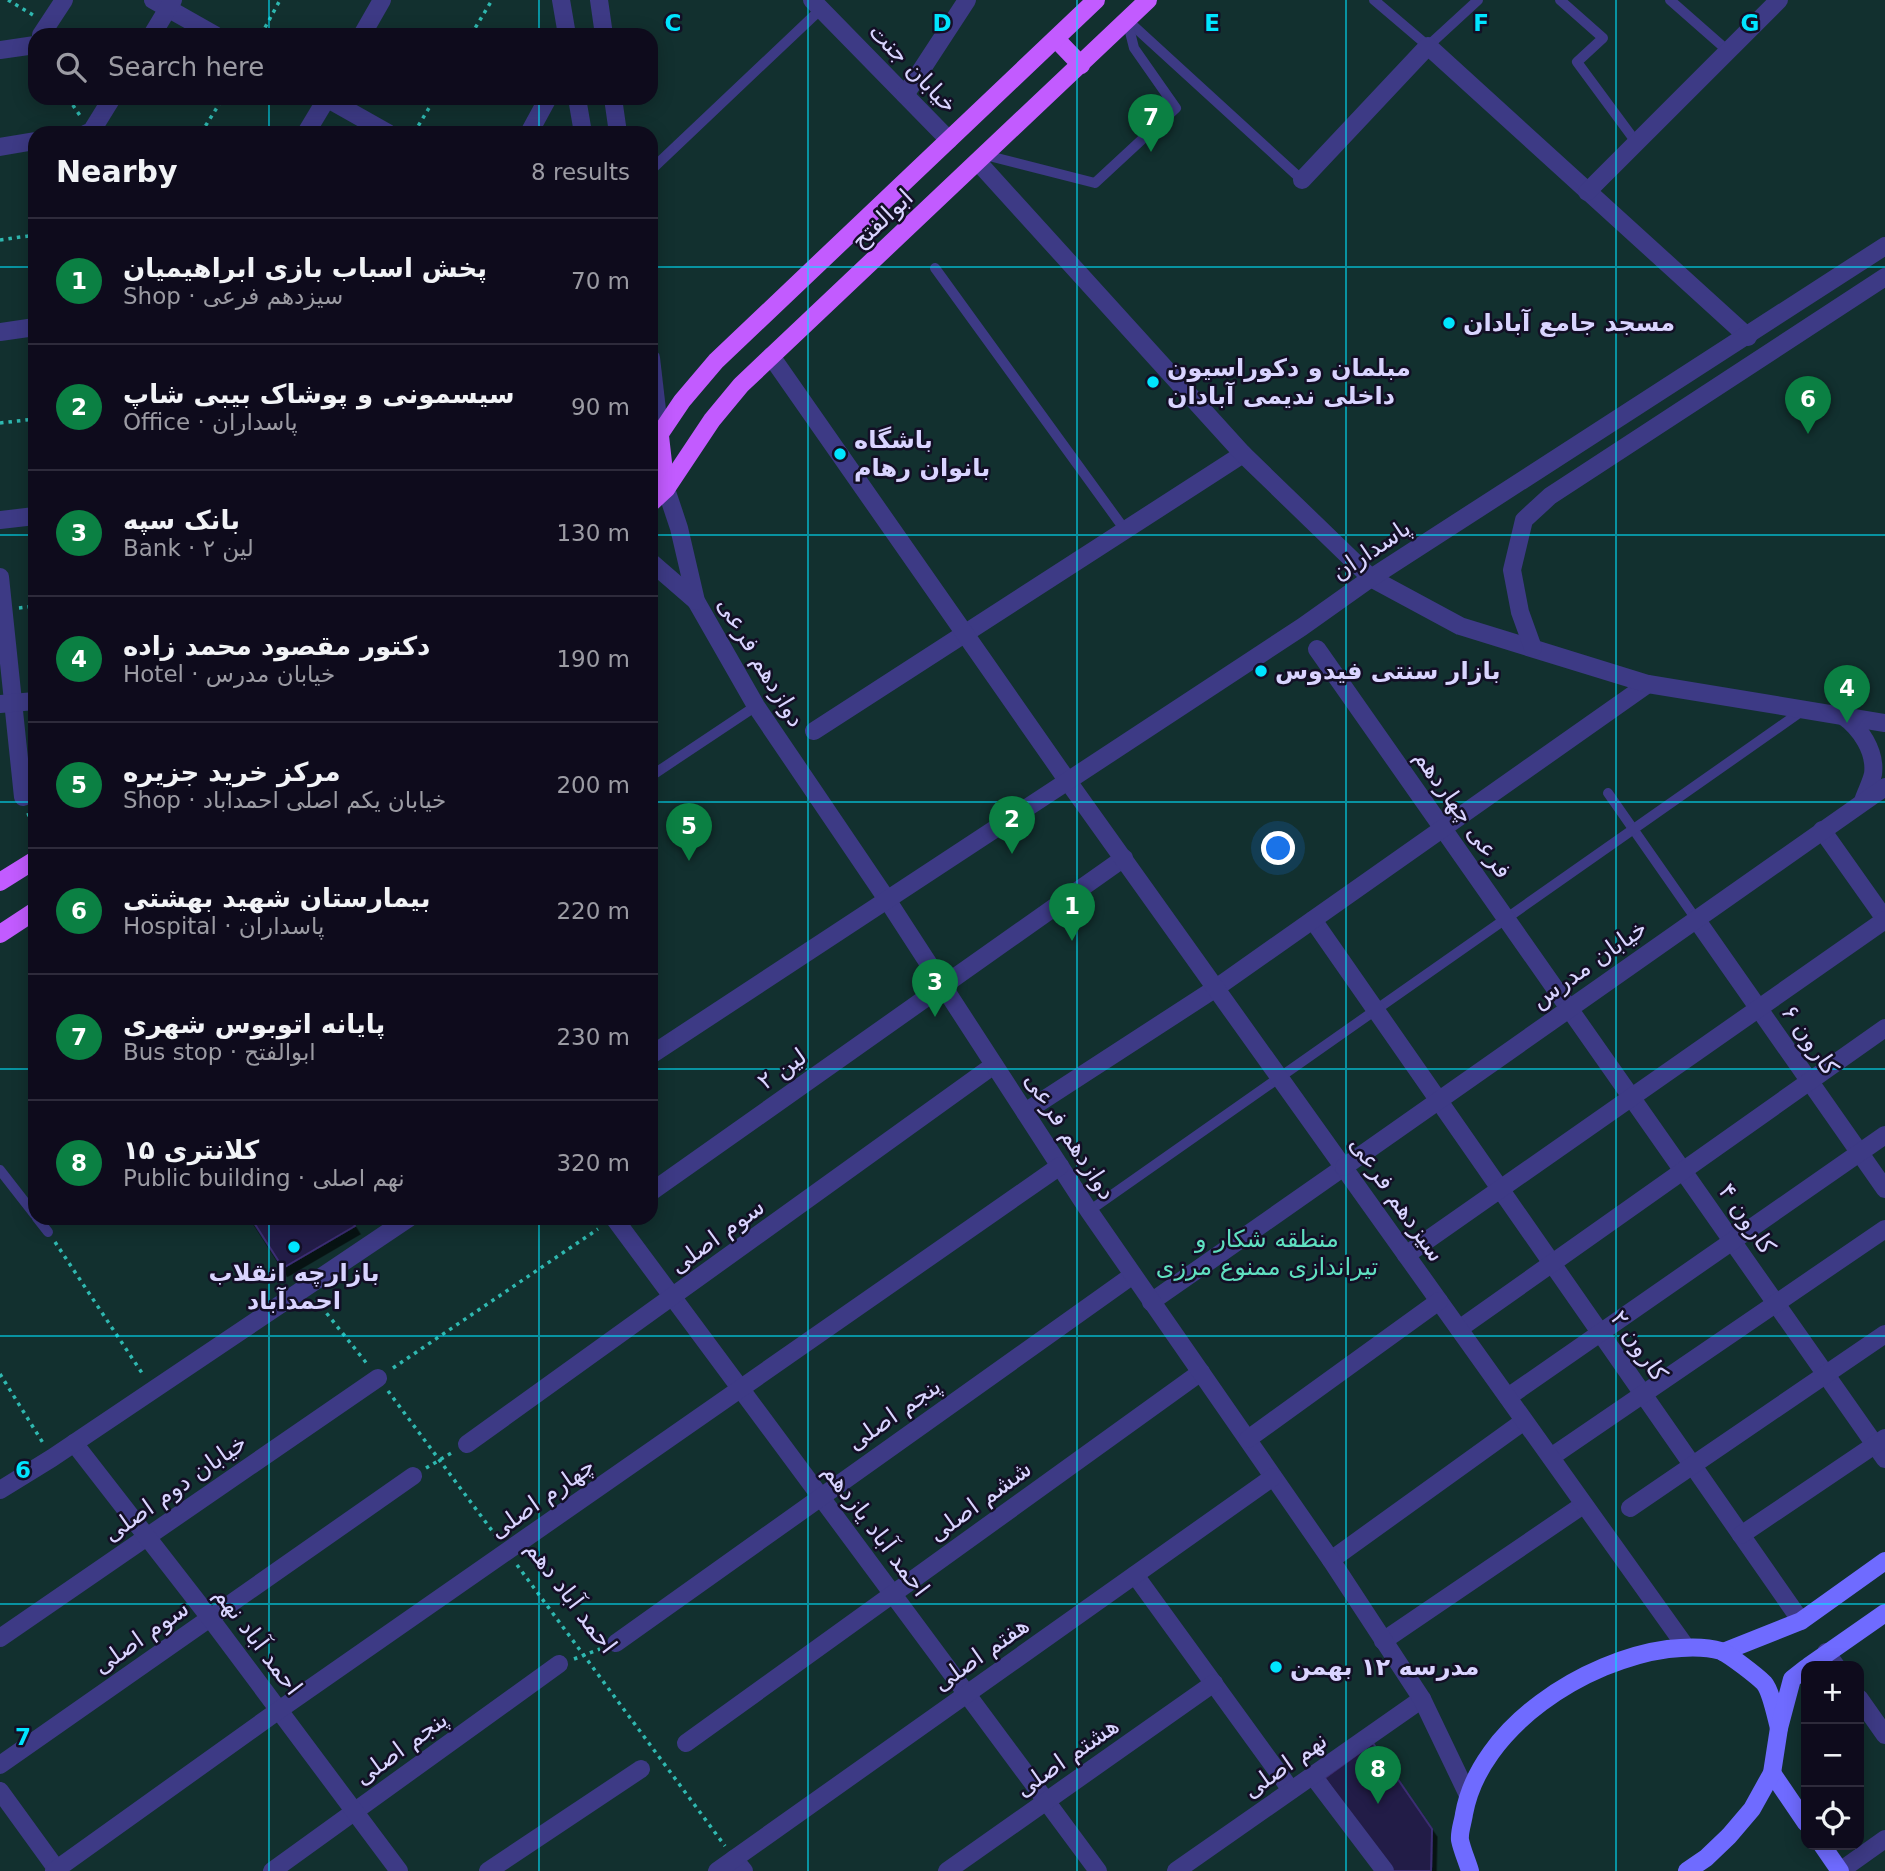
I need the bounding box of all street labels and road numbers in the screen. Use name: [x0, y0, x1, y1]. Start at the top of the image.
street label: خیابان جنت: [863, 17, 963, 119]
street label: ابوالفتح: [845, 183, 919, 255]
street label: پاسداران: [1326, 513, 1416, 587]
street label: دوازدهم فرعی: [711, 592, 811, 732]
street label: فرعی چهاردهم: [1408, 744, 1518, 884]
street label: خیابان مدرس: [1526, 914, 1652, 1014]
street label: کارون ۶: [1776, 999, 1845, 1081]
street label: لین ۲: [752, 1042, 812, 1096]
street label: دوازدهم فرعی: [1018, 1067, 1122, 1205]
street label: سیزدهم فرعی: [1343, 1131, 1451, 1267]
street label: کارون ۴: [1713, 1178, 1782, 1260]
street label: سوم اصلی: [664, 1192, 770, 1280]
street label: کارون ۲: [1605, 1305, 1674, 1387]
street label: پنجم اصلی: [842, 1372, 946, 1456]
street label: خیابان دوم اصلی: [98, 1428, 252, 1548]
street label: چهارم اصلی: [484, 1451, 600, 1545]
street label: ششم اصلی: [923, 1454, 1037, 1548]
street label: احمد آباد یازدهم: [817, 1457, 936, 1602]
street label: احمد آباد دهم: [520, 1535, 623, 1659]
street label: احمد آباد نهم: [208, 1581, 309, 1701]
street label: سوم اصلی: [88, 1594, 194, 1680]
street label: هفتم اصلی: [928, 1611, 1034, 1697]
street label: پنجم اصلی: [349, 1705, 453, 1791]
street label: هشتم اصلی: [1010, 1711, 1124, 1803]
street label: نهم اصلی: [1238, 1726, 1332, 1804]

